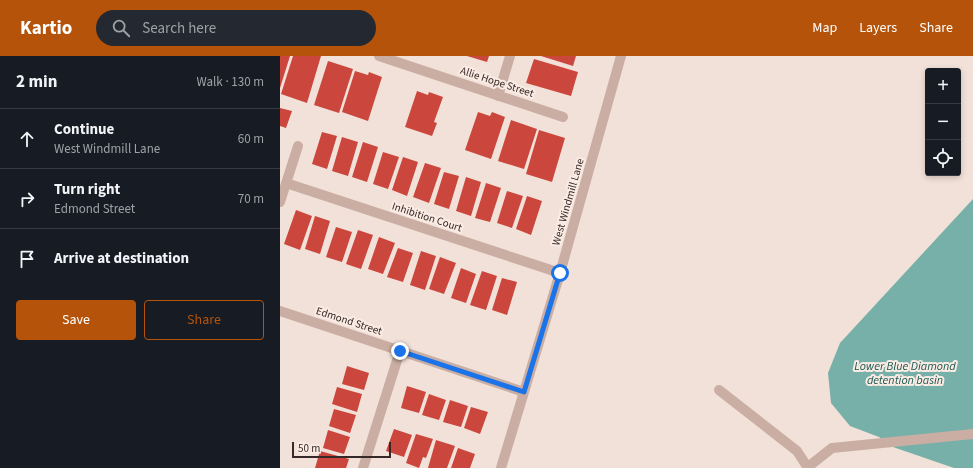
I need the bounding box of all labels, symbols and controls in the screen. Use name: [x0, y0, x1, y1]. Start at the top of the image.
search box: [96, 10, 376, 46]
text: Kartio: [20, 15, 72, 42]
icon: search: [110, 17, 132, 39]
text: Search here: [142, 18, 216, 39]
text: Map: [812, 18, 837, 38]
text: Layers: [859, 18, 897, 38]
text: Share: [919, 18, 953, 38]
street label: Allie Hope Street: [458, 63, 536, 101]
map controls: [925, 68, 961, 176]
button: +: [925, 68, 961, 104]
text: 2 min: [16, 70, 57, 94]
text: Walk · 130 m: [196, 73, 264, 91]
button: −: [925, 104, 961, 140]
text: Continue: [54, 119, 114, 140]
icon: ahead: [16, 128, 38, 150]
text: 60 m: [238, 130, 264, 148]
text: West Windmill Lane: [54, 140, 160, 158]
button: locate: [925, 140, 961, 176]
street label: West Windmill Lane: [548, 156, 588, 247]
text: Turn right: [54, 179, 120, 200]
icon: right: [16, 188, 38, 210]
text: 70 m: [238, 190, 264, 208]
street label: Inhibition Court: [390, 199, 464, 235]
text: Edmond Street: [54, 200, 135, 218]
icon: arrive: [16, 248, 38, 270]
text: Arrive at destination: [54, 248, 189, 269]
route start: [551, 264, 569, 282]
button: Save: [16, 300, 136, 340]
button: Share: [144, 300, 264, 340]
street label: Edmond Street: [314, 303, 384, 339]
route end: [391, 342, 409, 360]
water label: Lower Blue Diamond detention basin: [854, 358, 956, 389]
scale bar: [292, 440, 391, 459]
text: 50 m: [298, 441, 320, 456]

